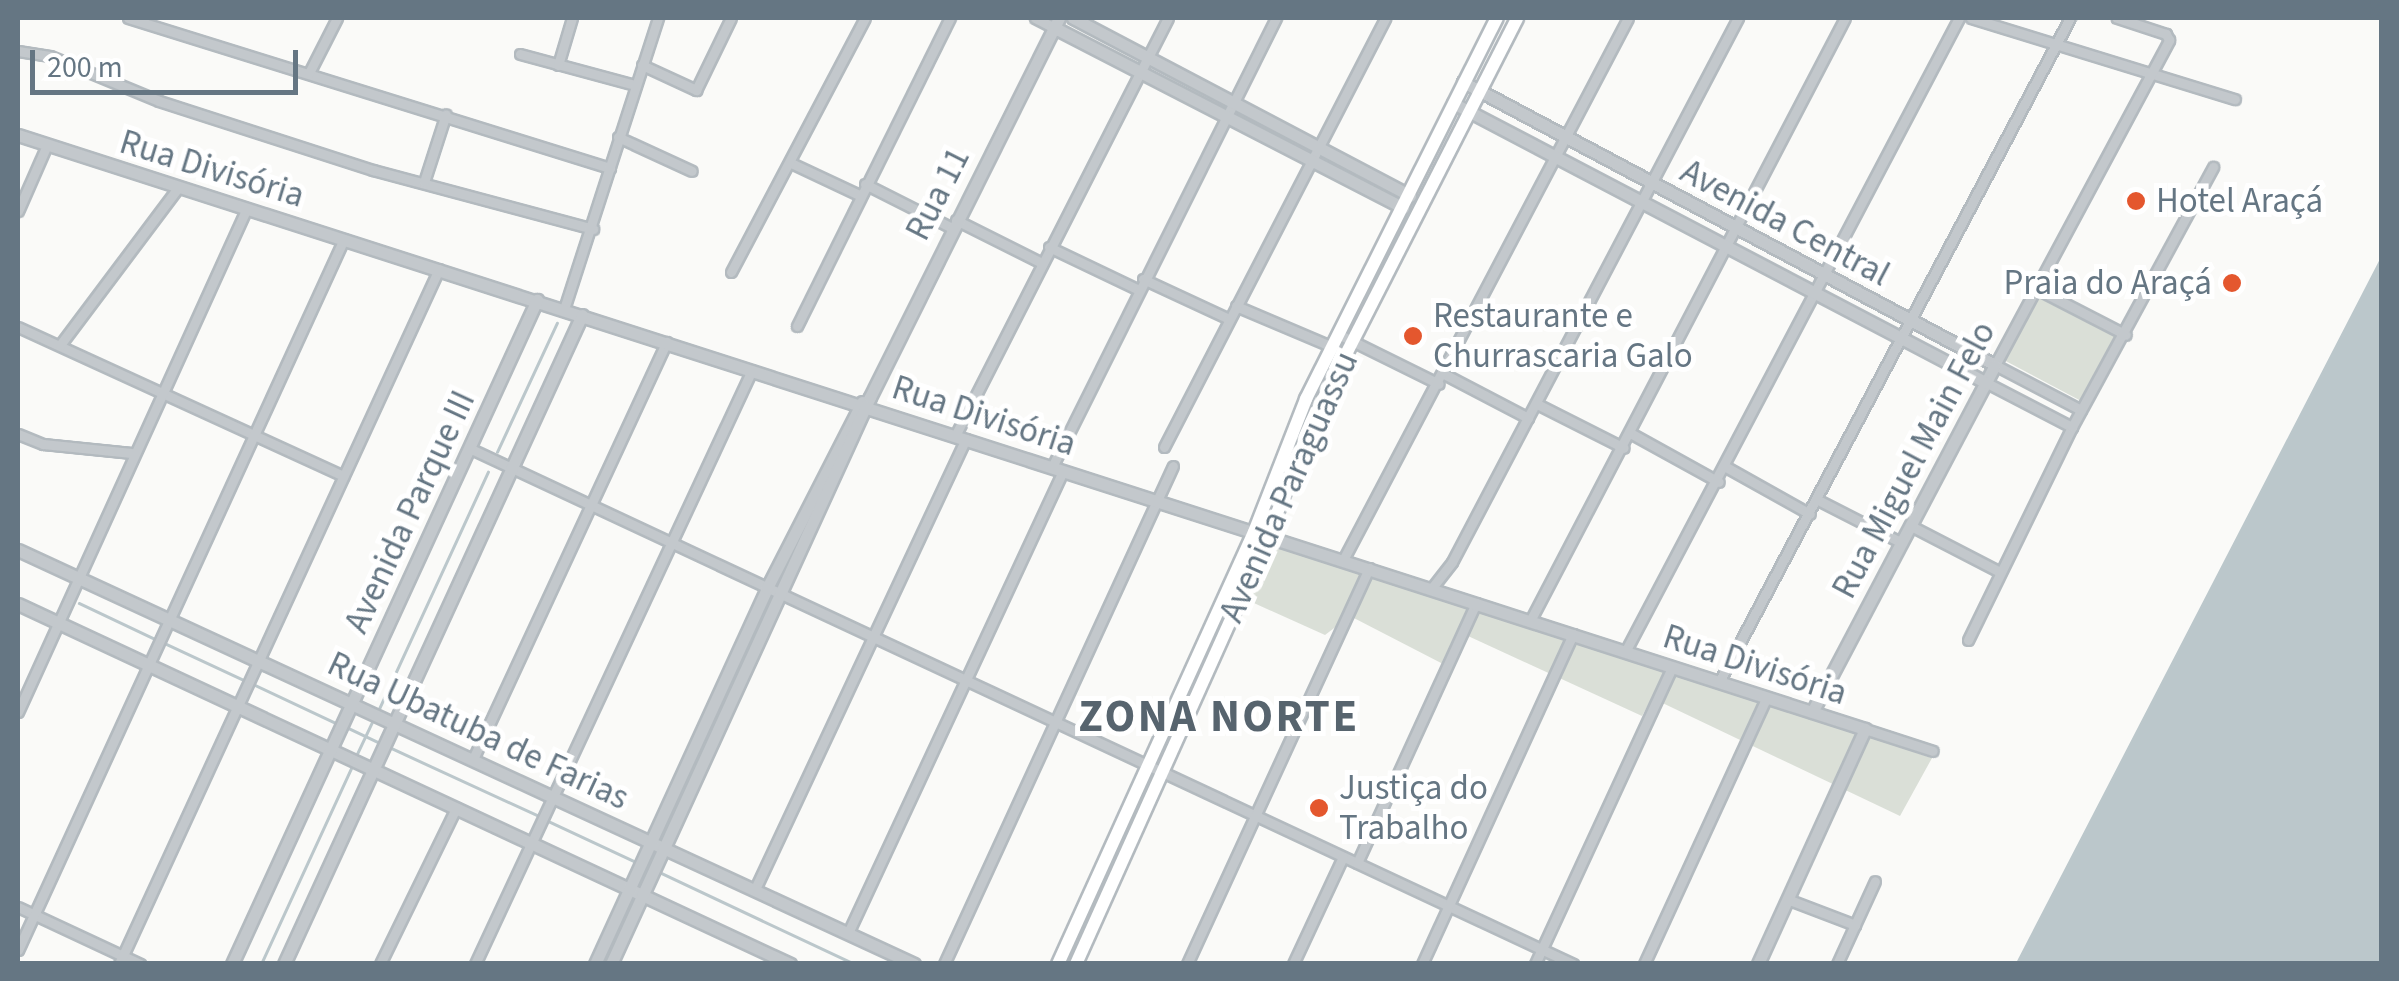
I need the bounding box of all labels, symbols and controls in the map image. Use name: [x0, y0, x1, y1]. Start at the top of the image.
scale bar: [35, 30, 302, 92]
text: 200 m: [47, 46, 123, 89]
street label: Rua Divisória: [115, 121, 309, 217]
street label: Rua 11: [897, 141, 979, 247]
street label: Avenida Central: [1673, 150, 1897, 296]
place label: Hotel Araçá: [2156, 180, 2323, 222]
marker: Hotel Araçá: [2125, 190, 2147, 212]
place label: Praia do Araçá: [2003, 262, 2212, 304]
marker: Praia do Araçá: [2221, 272, 2243, 294]
place label: Restaurante e Churrascaria Galo: [1433, 295, 1693, 377]
street label: Rua Miguel Main Felo: [1823, 314, 2005, 606]
marker: Restaurante e Churrascaria Galo: [1402, 325, 1424, 347]
street label: Avenida Paraguassu: [1210, 345, 1368, 629]
street label: Rua Divisória: [887, 367, 1081, 465]
street label: Avenida Parque III: [336, 384, 484, 640]
street label: Rua Divisória: [1658, 616, 1852, 714]
street label: Rua Ubatuba de Farias: [321, 643, 635, 819]
district label: ZONA NORTE: [1078, 691, 1360, 745]
place label: Justiça do Trabalho: [1339, 767, 1488, 849]
marker: Justiça do Trabalho: [1308, 797, 1330, 819]

